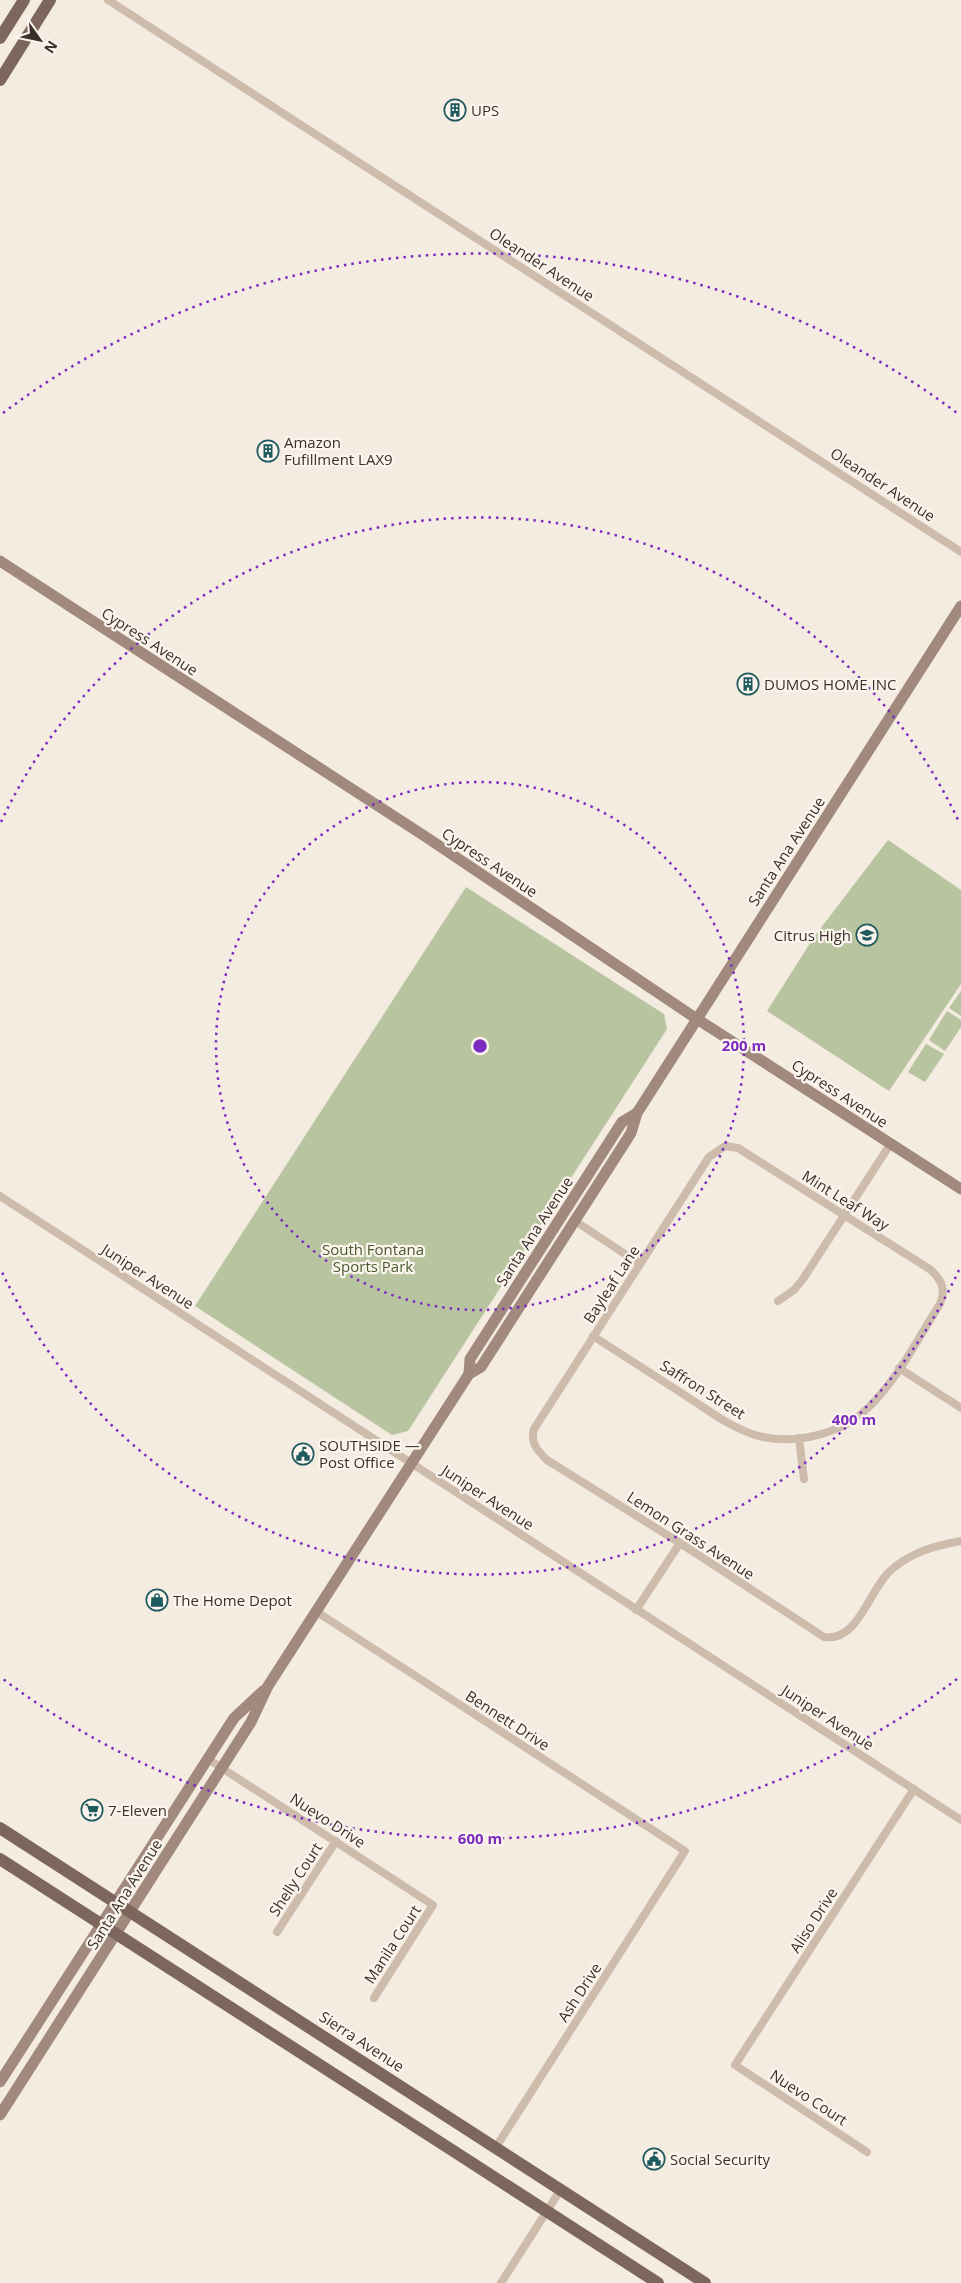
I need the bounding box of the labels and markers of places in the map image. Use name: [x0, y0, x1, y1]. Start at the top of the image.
building icon: UPS: [443, 98, 467, 122]
place label: UPS: [471, 100, 499, 120]
place label: Amazon Fufillment LAX9: [284, 432, 393, 469]
building icon: Amazon Fufillment LAX9: [256, 439, 280, 463]
building icon: DUMOS HOME INC: [736, 672, 760, 696]
place label: DUMOS HOME INC: [764, 674, 896, 694]
school or university icon: Citrus High: [855, 923, 879, 947]
place label: Citrus High: [774, 925, 851, 945]
centre of rings: [471, 1037, 489, 1055]
place label: SOUTHSIDE — Post Office: [319, 1435, 420, 1472]
public building icon: SOUTHSIDE — Post Office: [291, 1442, 315, 1466]
shop icon: The Home Depot: [145, 1588, 169, 1612]
place label: The Home Depot: [173, 1590, 292, 1610]
supermarket icon: 7-Eleven: [80, 1798, 104, 1822]
place label: 7-Eleven: [108, 1800, 167, 1820]
public building icon: Social Security: [642, 2147, 666, 2171]
place label: Social Security: [670, 2149, 771, 2169]

